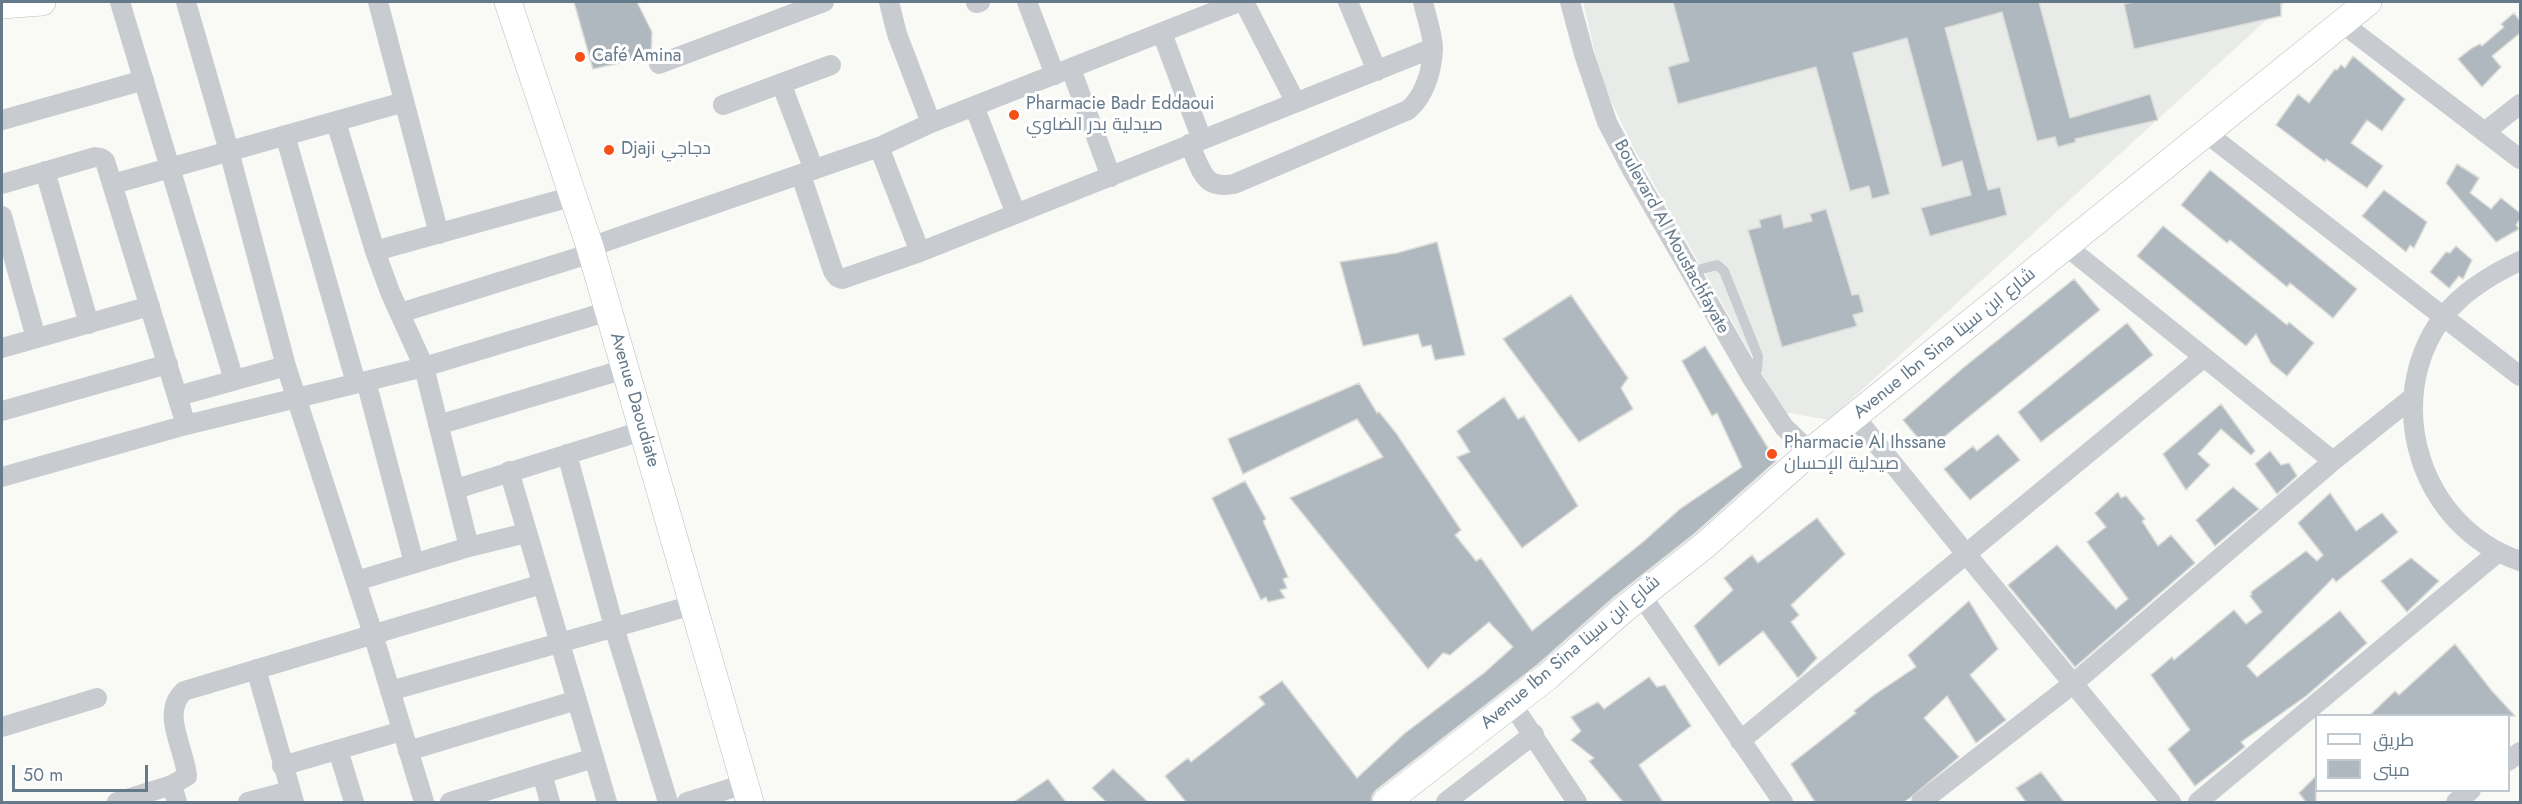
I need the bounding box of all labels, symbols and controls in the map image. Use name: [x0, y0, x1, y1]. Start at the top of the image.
place label: Café Amina: [592, 46, 682, 68]
marker: Café Amina: [573, 50, 587, 64]
place label: Pharmacie Badr Eddaoui صيدلية بدر الضاوي: [1026, 94, 1214, 136]
marker: Pharmacie Badr Eddaoui صيدلية بدر الضاوي: [1007, 108, 1021, 122]
street label: Boulevard Al Moustachfayate: [1609, 136, 1733, 338]
place label: Djaji دجاجي: [621, 139, 711, 161]
marker: Djaji دجاجي: [602, 143, 616, 157]
street label: Avenue Ibn Sina شارع ابن سينا: [1850, 264, 2040, 424]
street label: Avenue Daoudiate: [604, 330, 664, 470]
place label: Pharmacie Al Ihssane صيدلية الإحسان: [1784, 433, 1946, 476]
marker: Pharmacie Al Ihssane صيدلية الإحسان: [1765, 447, 1779, 461]
street label: Avenue Ibn Sina شارع ابن سينا: [1477, 572, 1665, 734]
legend: [2315, 714, 2510, 792]
text: طريق: [2373, 727, 2414, 753]
scale bar: [15, 753, 152, 791]
text: مبنى: [2373, 757, 2410, 783]
text: 50 m: [23, 762, 63, 788]

